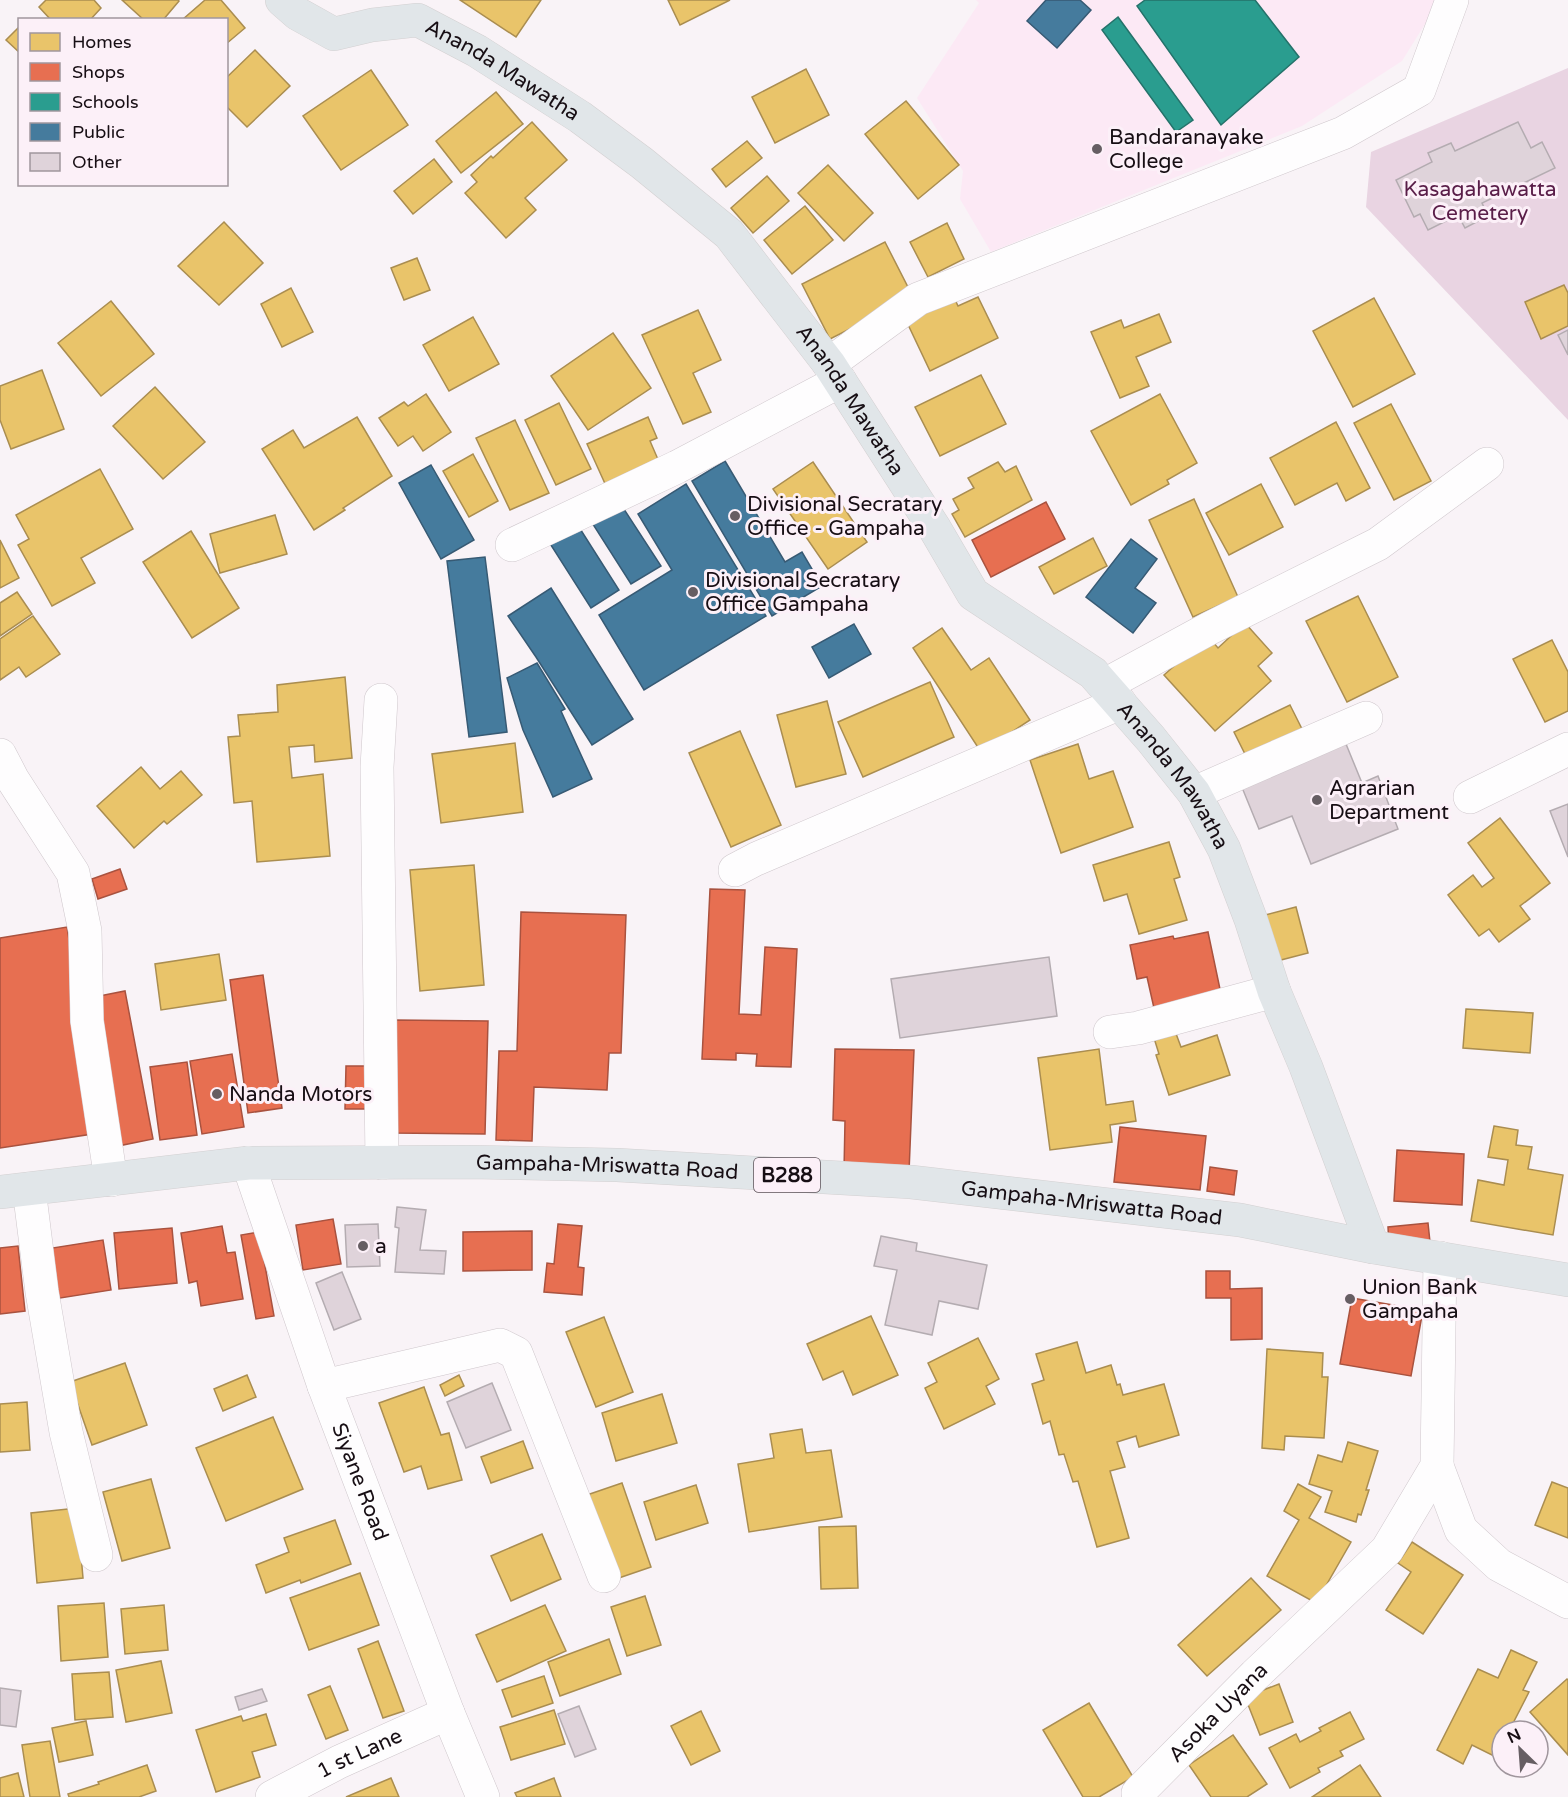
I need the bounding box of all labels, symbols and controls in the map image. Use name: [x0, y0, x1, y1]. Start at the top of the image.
street label: Ananda Mawatha: [421, 14, 584, 127]
legend: [18, 18, 228, 186]
text: Homes: [72, 31, 132, 53]
text: Shops: [72, 61, 125, 83]
text: Schools: [72, 91, 139, 113]
text: Public: [72, 121, 125, 143]
place label: Bandaranayake College: [1109, 125, 1264, 174]
marker: Bandaranayake College: [1090, 142, 1104, 156]
text: Other: [72, 151, 122, 173]
park label: Kasagahawatta Cemetery: [1403, 177, 1557, 226]
street label: Ananda Mawatha: [790, 320, 909, 480]
place label: Divisional Secratary Office - Gampaha: [747, 492, 942, 541]
marker: Divisional Secratary Office - Gampaha: [728, 509, 742, 523]
place label: Divisional Secratary Office Gampaha: [705, 568, 900, 617]
marker: Divisional Secratary Office Gampaha: [686, 585, 700, 599]
street label: Ananda Mawatha: [1111, 697, 1234, 854]
place label: Agrarian Department: [1329, 776, 1449, 825]
marker: Agrarian Department: [1310, 793, 1324, 807]
place label: Nanda Motors: [229, 1082, 372, 1107]
marker: Nanda Motors: [210, 1087, 224, 1101]
street label: Gampaha-Mriswatta Road: [476, 1150, 739, 1185]
road number: B288: [754, 1158, 820, 1192]
street label: Gampaha-Mriswatta Road: [960, 1176, 1224, 1231]
place label: a: [375, 1234, 387, 1259]
marker: a: [356, 1239, 370, 1253]
place label: Union Bank Gampaha: [1362, 1275, 1477, 1324]
marker: Union Bank Gampaha: [1343, 1292, 1357, 1306]
street label: Siyane Road: [326, 1420, 393, 1544]
street label: Asoka Uyana: [1164, 1658, 1273, 1768]
north arrow: [1490, 1719, 1550, 1779]
street label: 1 st Lane: [313, 1723, 406, 1784]
text: N: [1504, 1725, 1524, 1748]

